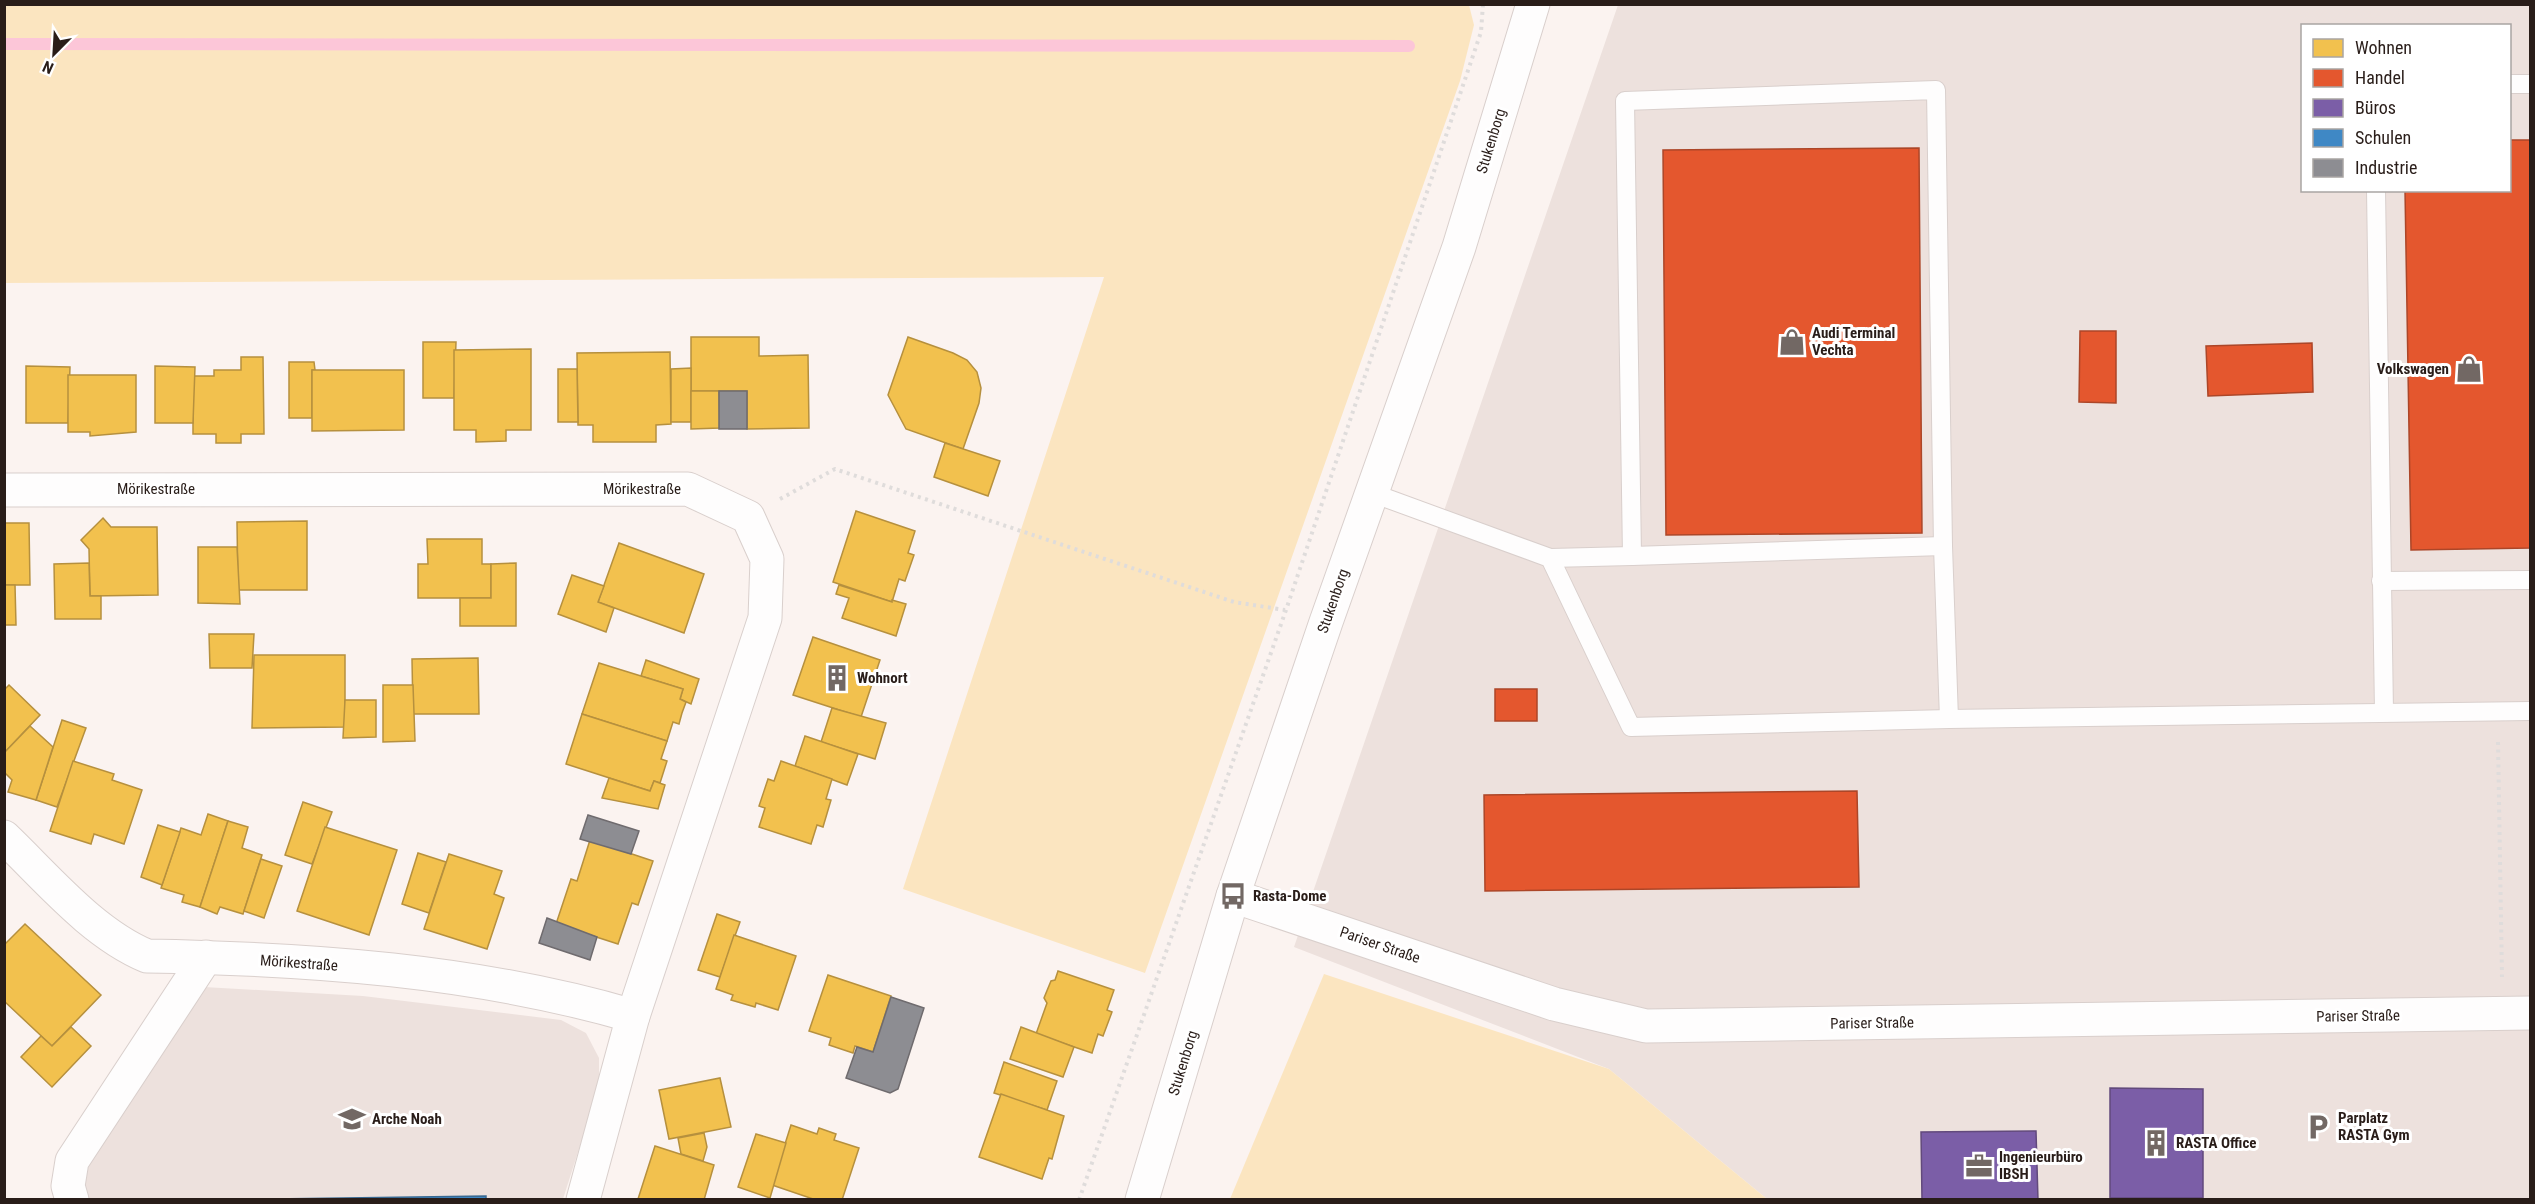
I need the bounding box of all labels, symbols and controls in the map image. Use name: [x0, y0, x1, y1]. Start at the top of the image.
north arrow: [24, 24, 84, 84]
legend: [2301, 24, 2511, 192]
text: Wohnen: [2355, 37, 2412, 58]
text: N: [40, 57, 56, 78]
text: Handel: [2355, 67, 2405, 88]
text: Büros: [2355, 97, 2396, 118]
street label: Stukenborg: [1473, 106, 1509, 176]
text: Schulen: [2355, 127, 2411, 148]
text: Industrie: [2355, 157, 2417, 178]
place label: Audi Terminal Vechta: [1812, 324, 1895, 359]
shop icon: Audi Terminal Vechta: [1777, 327, 1807, 357]
shop icon: Volkswagen: [2454, 354, 2484, 384]
place label: Volkswagen: [2377, 360, 2449, 378]
street label: Mörikestraße: [117, 480, 195, 498]
street label: Mörikestraße: [603, 480, 681, 498]
street label: Stukenborg: [1314, 566, 1352, 636]
building icon: Wohnort: [822, 663, 852, 693]
place label: Wohnort: [857, 669, 908, 687]
bus stop icon: Rasta-Dome: [1218, 881, 1248, 911]
place label: Rasta-Dome: [1253, 887, 1327, 905]
street label: Pariser Straße: [1337, 923, 1423, 967]
street label: Mörikestraße: [259, 951, 339, 975]
street label: Pariser Straße: [2316, 1006, 2400, 1026]
street label: Pariser Straße: [1830, 1013, 1914, 1033]
street label: Stukenborg: [1165, 1028, 1201, 1098]
school or university icon: Arche Noah: [337, 1104, 367, 1134]
place label: Parplatz RASTA Gym: [2338, 1109, 2410, 1144]
place label: Arche Noah: [372, 1110, 442, 1128]
parking icon: Parplatz RASTA Gym: [2303, 1112, 2333, 1142]
building icon: RASTA Office: [2141, 1128, 2171, 1158]
place label: RASTA Office: [2176, 1134, 2256, 1152]
place label: Ingenieurbüro IBSH: [1999, 1148, 2083, 1183]
office icon: Ingenieurbüro IBSH: [1964, 1151, 1994, 1181]

